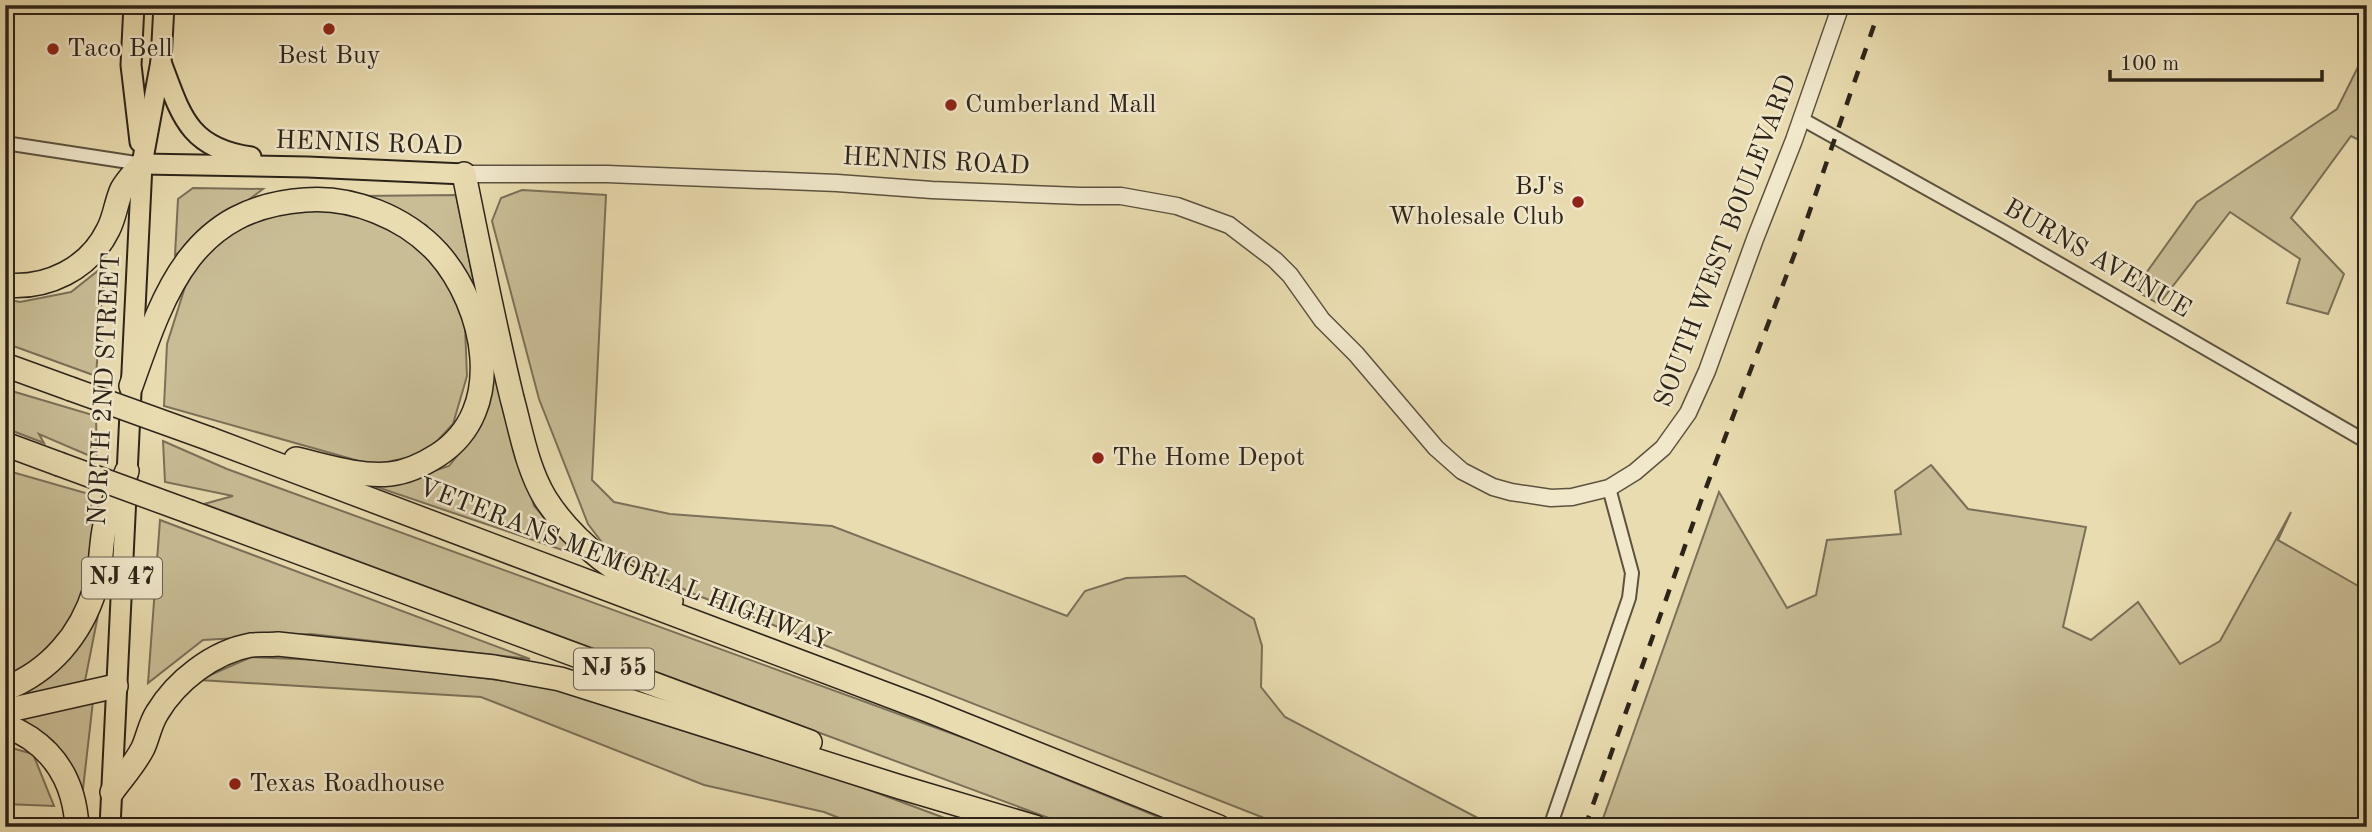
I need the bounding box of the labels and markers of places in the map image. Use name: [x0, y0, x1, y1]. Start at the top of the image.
marker: Best Buy: [321, 21, 337, 37]
place label: Taco Bell: [67, 36, 173, 62]
marker: Taco Bell: [45, 41, 61, 57]
place label: Best Buy: [277, 43, 381, 69]
place label: Cumberland Mall: [965, 92, 1156, 118]
marker: Cumberland Mall: [943, 97, 959, 113]
place label: BJ's Wholesale Club: [1388, 174, 1564, 230]
marker: BJ's Wholesale Club: [1570, 194, 1586, 210]
place label: The Home Depot: [1112, 445, 1305, 471]
marker: The Home Depot: [1090, 450, 1106, 466]
place label: Texas Roadhouse: [249, 771, 445, 797]
marker: Texas Roadhouse: [227, 776, 243, 792]

